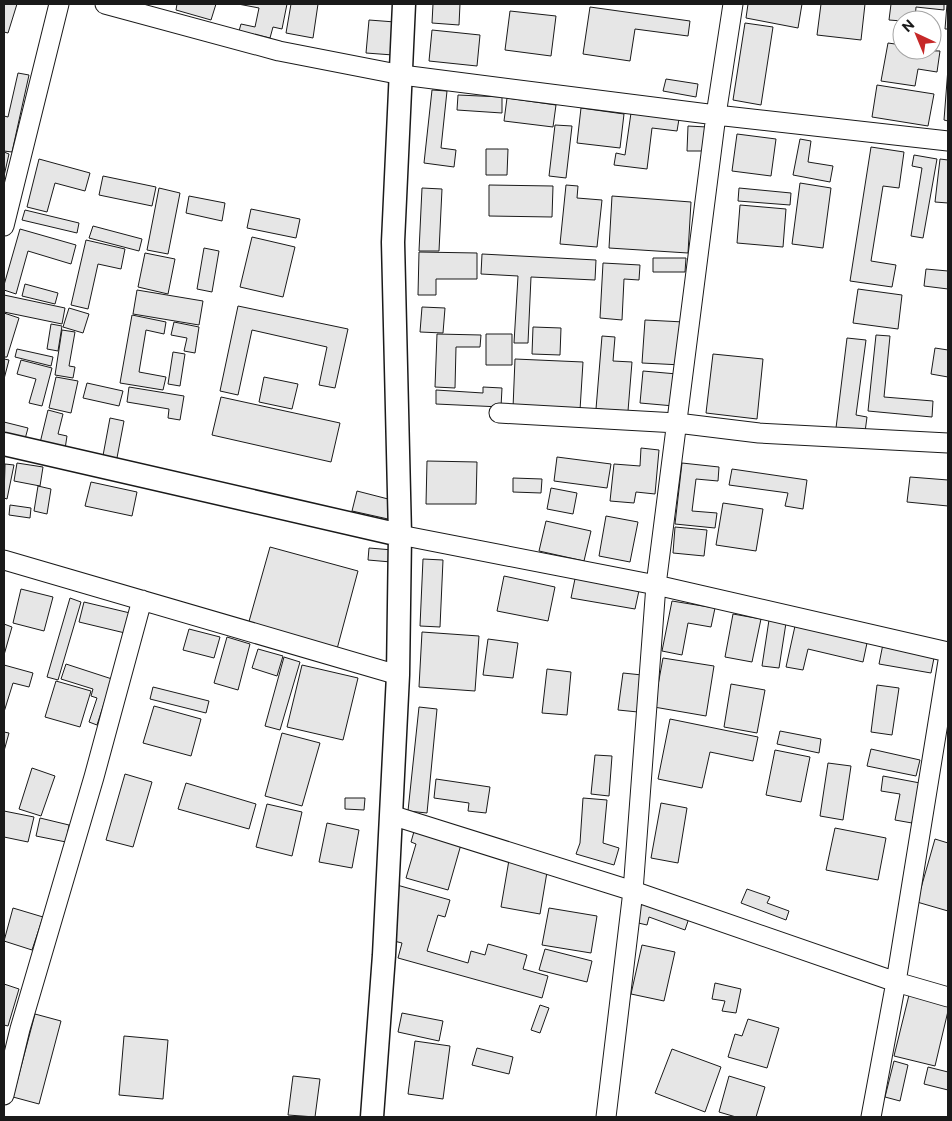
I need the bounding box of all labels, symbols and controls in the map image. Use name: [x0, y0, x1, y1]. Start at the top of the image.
north arrow: [892, 10, 942, 60]
text: N: [898, 16, 917, 35]

